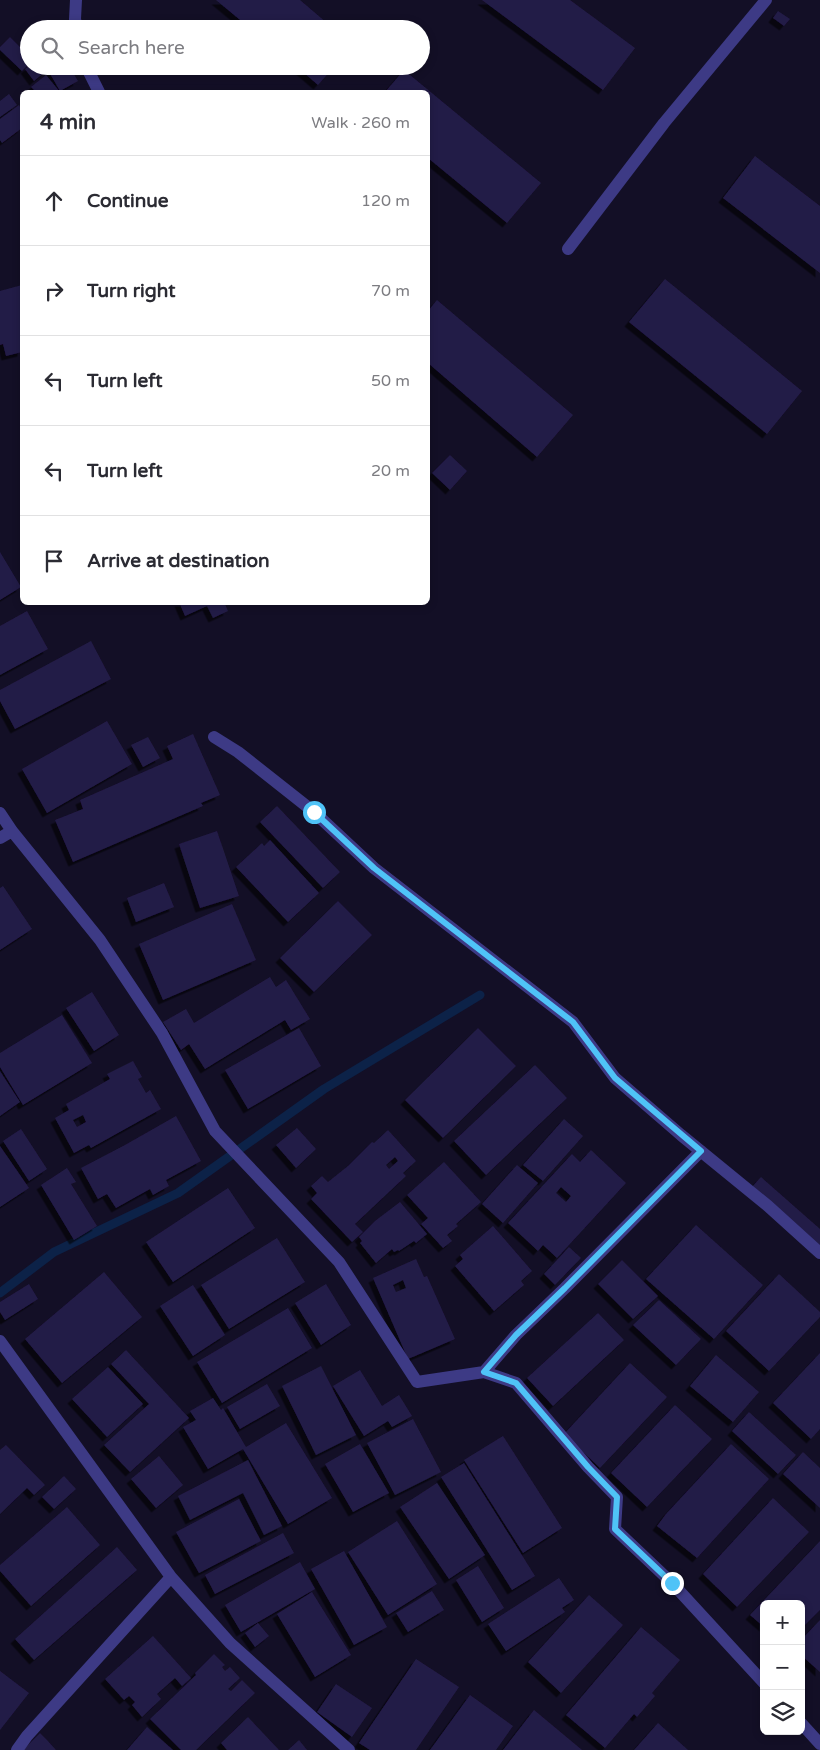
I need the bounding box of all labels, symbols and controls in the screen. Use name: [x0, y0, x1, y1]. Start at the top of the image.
search box: [20, 20, 430, 75]
icon: search: [38, 34, 66, 62]
text: Search here: [78, 37, 185, 59]
text: 4 min: [40, 110, 96, 135]
text: Walk · 260 m: [311, 113, 410, 133]
icon: ahead: [40, 187, 68, 215]
text: Continue: [87, 190, 169, 212]
text: 120 m: [361, 191, 410, 211]
icon: right: [40, 277, 68, 305]
text: Turn right: [87, 280, 175, 302]
text: 70 m: [371, 281, 410, 301]
icon: left: [40, 367, 68, 395]
text: Turn left: [87, 370, 163, 392]
text: 50 m: [371, 371, 410, 391]
icon: left: [40, 457, 68, 485]
text: Turn left: [87, 460, 163, 482]
text: 20 m: [371, 461, 410, 481]
icon: arrive: [40, 547, 68, 575]
text: Arrive at destination: [87, 550, 270, 572]
route start: [303, 801, 326, 824]
route end: [661, 1572, 684, 1595]
map controls: [760, 1600, 805, 1735]
button: +: [760, 1600, 805, 1645]
button: −: [760, 1645, 805, 1690]
button: layers: [760, 1690, 805, 1735]

